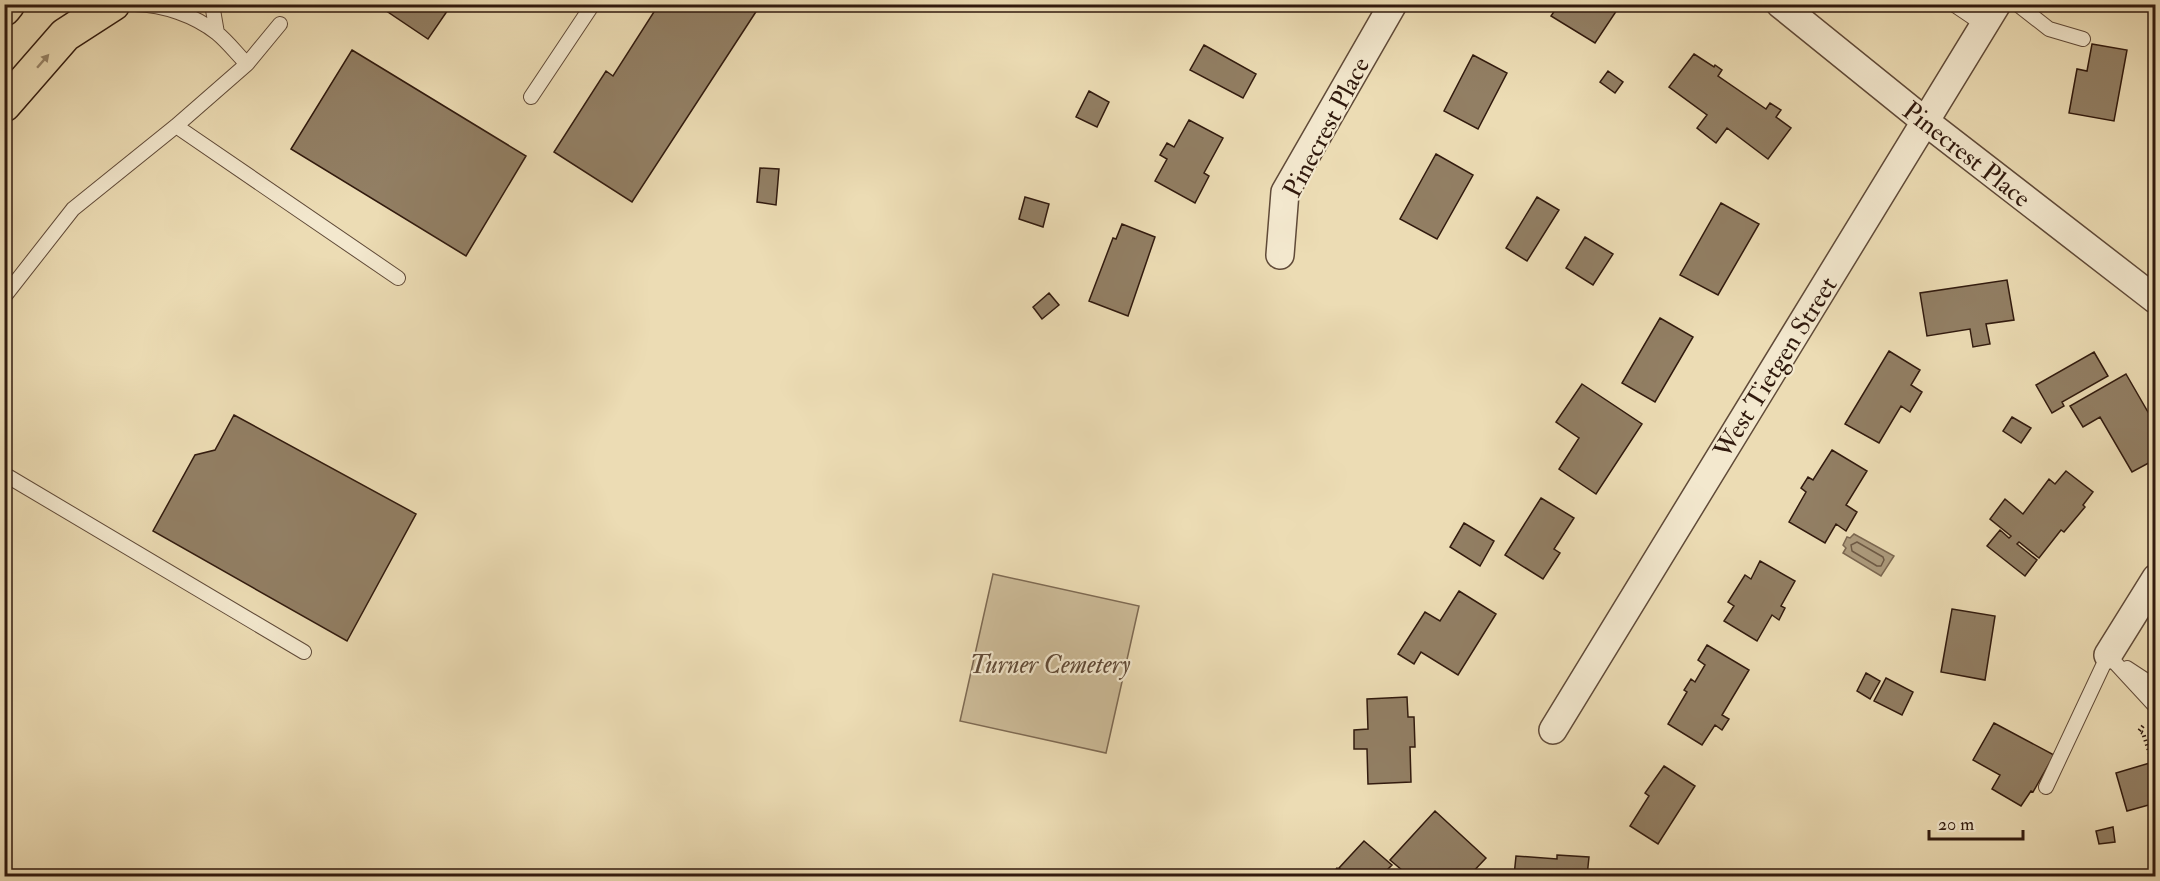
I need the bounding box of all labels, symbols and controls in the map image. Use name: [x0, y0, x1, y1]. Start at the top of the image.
street label: Pinecrest Place: [1277, 52, 1377, 203]
one-way arrow: [36, 54, 49, 69]
street label: Pinecrest Place: [1896, 95, 2037, 215]
street label: West Tietgen Street: [1707, 271, 1845, 465]
park label: Turner Cemetery: [970, 649, 1130, 681]
scale bar: [1929, 803, 2024, 841]
text: 20 m: [1938, 813, 1974, 836]

